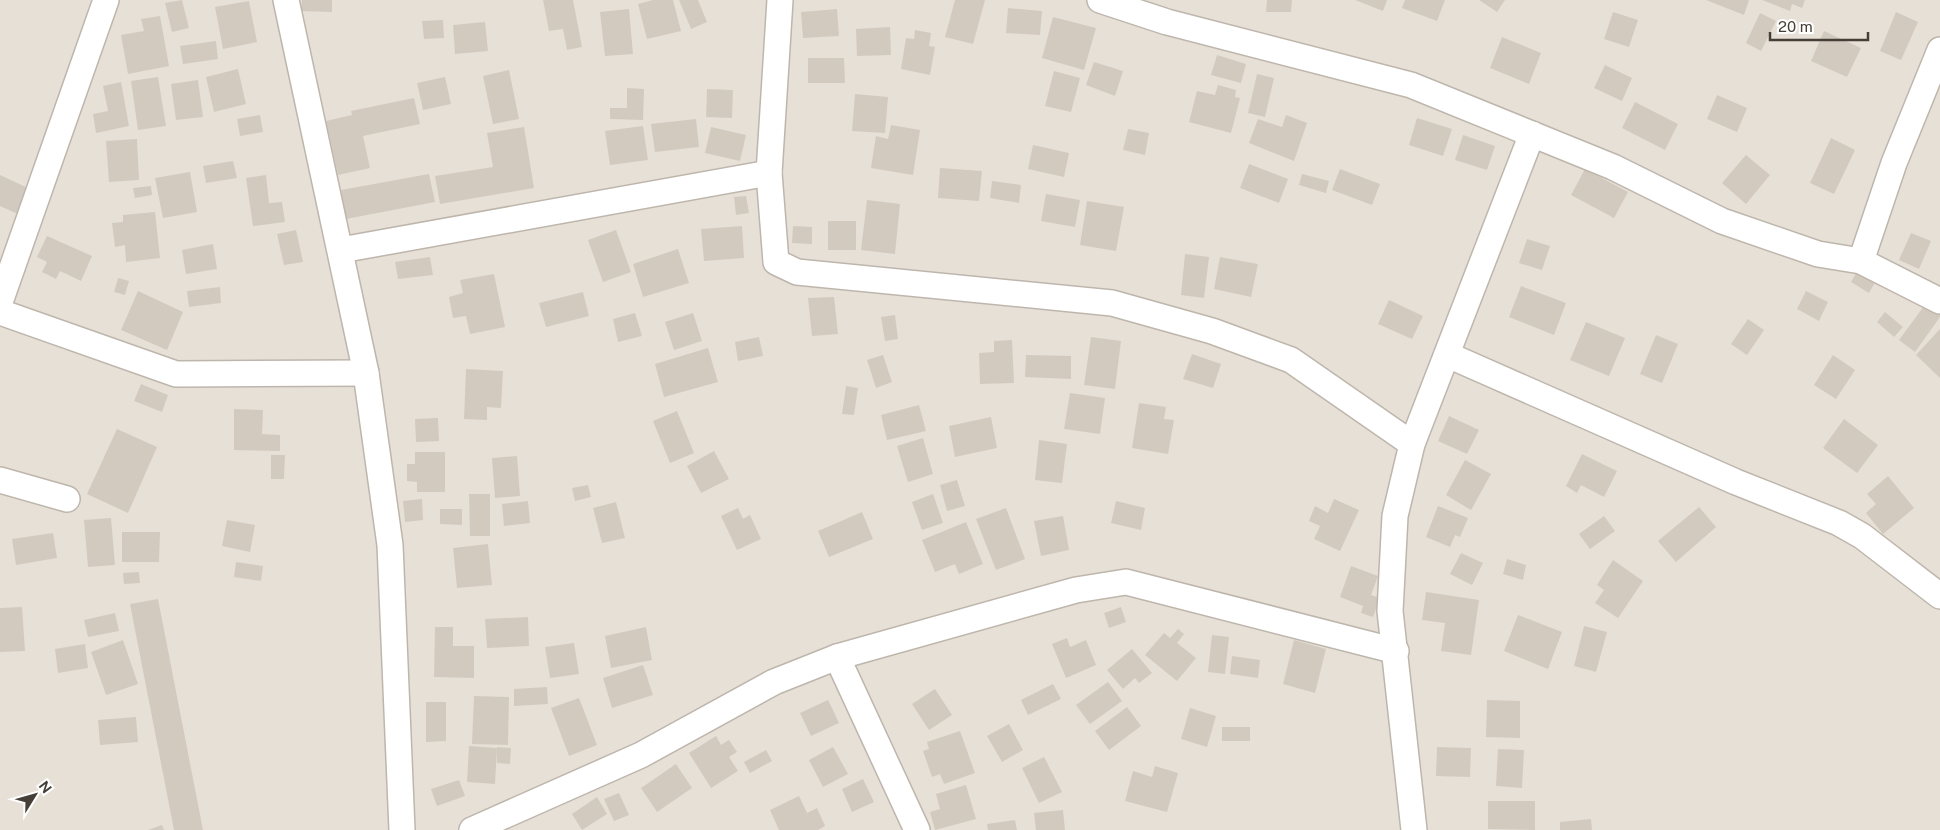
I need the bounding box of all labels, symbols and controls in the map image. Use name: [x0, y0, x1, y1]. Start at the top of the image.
scale bar: [1770, 10, 1868, 42]
text: 20 m: [1778, 18, 1813, 35]
north arrow: [10, 770, 60, 820]
text: N: [36, 778, 55, 796]

